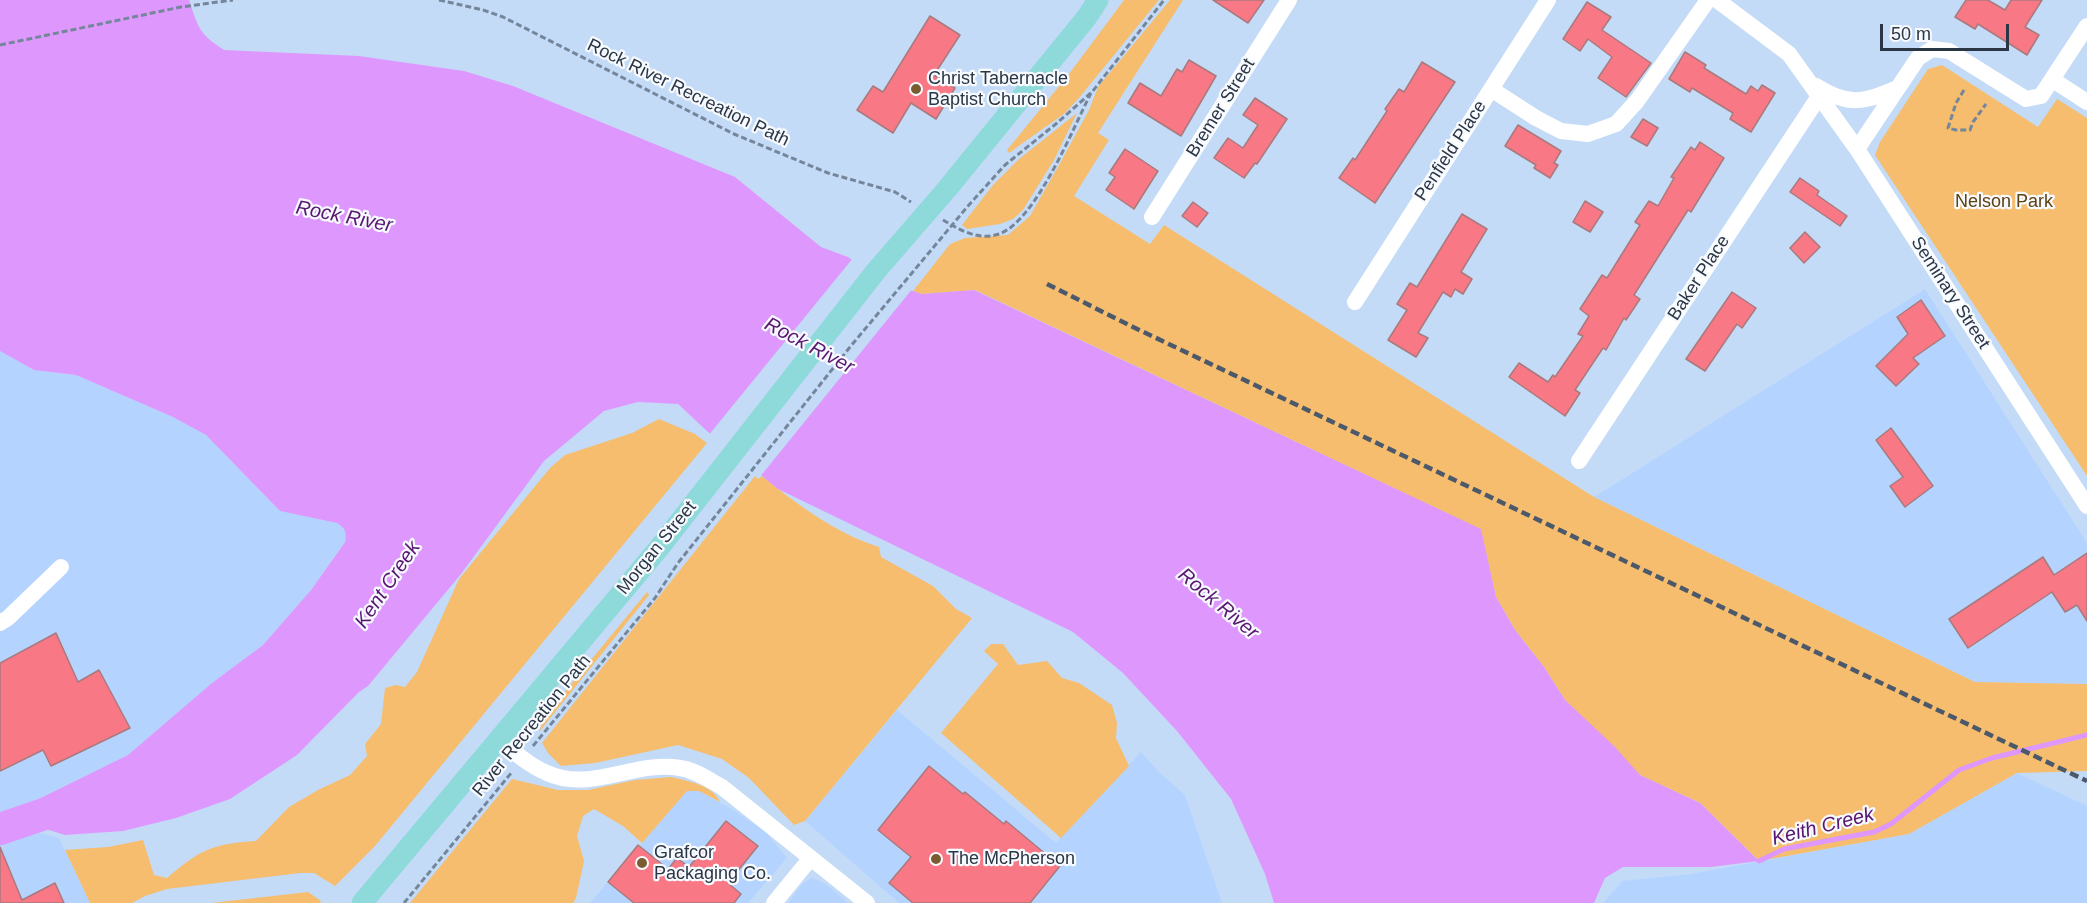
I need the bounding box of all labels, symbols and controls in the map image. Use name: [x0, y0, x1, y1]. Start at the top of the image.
scale bar: [1883, 12, 2012, 50]
text: 50 m: [1891, 24, 1931, 44]
street label: Rock River Recreation Path: [583, 35, 793, 151]
street label: Bremer Street: [1182, 55, 1260, 161]
place label: Christ Tabernacle Baptist Church: [928, 68, 1068, 110]
marker: Christ Tabernacle Baptist Church: [909, 82, 923, 96]
street label: Penfield Place: [1411, 97, 1491, 205]
park label: Nelson Park: [1955, 191, 2053, 213]
water label: Rock River: [294, 196, 394, 238]
street label: Baker Place: [1664, 231, 1734, 325]
street label: Seminary Street: [1906, 233, 1994, 353]
water label: Rock River: [760, 312, 858, 380]
street label: Morgan Street: [613, 497, 701, 599]
water label: Kent Creek: [350, 537, 426, 633]
water label: Rock River: [1173, 563, 1263, 645]
street label: River Recreation Path: [468, 651, 596, 801]
water label: Keith Creek: [1769, 803, 1877, 851]
place label: Grafcor Packaging Co.: [654, 842, 771, 884]
place label: The McPherson: [948, 848, 1075, 870]
marker: The McPherson: [929, 852, 943, 866]
marker: Grafcor Packaging Co.: [635, 856, 649, 870]

